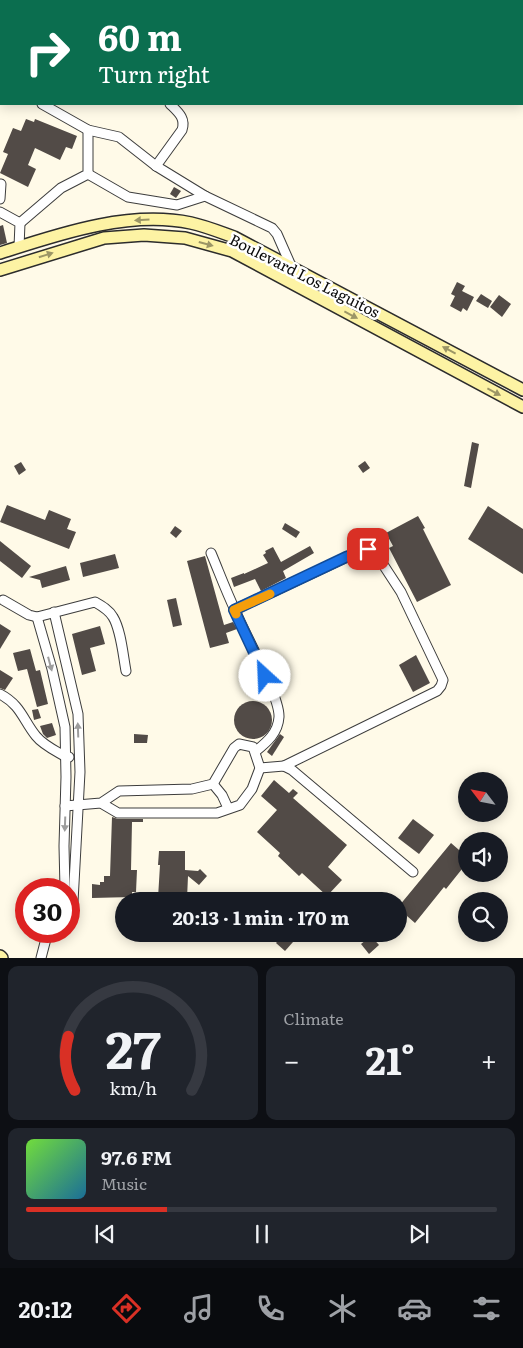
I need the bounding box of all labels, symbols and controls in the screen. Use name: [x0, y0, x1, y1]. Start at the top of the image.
text: 60 m: [98, 10, 182, 62]
icon: right: [15, 20, 80, 85]
text: Turn right: [98, 57, 210, 90]
one-way arrow: [134, 216, 150, 224]
street label: Boulevard Los Laguitos: [226, 227, 384, 323]
one-way arrow: [198, 240, 213, 248]
one-way arrow: [39, 250, 54, 258]
one-way arrow: [344, 311, 358, 319]
one-way arrow: [442, 346, 456, 355]
one-way arrow: [487, 388, 501, 396]
pin: [347, 528, 389, 570]
icon: arrive: [354, 535, 382, 563]
position arrow: [238, 649, 290, 701]
one-way arrow: [47, 656, 55, 671]
one-way arrow: [74, 722, 82, 738]
north arrow: [458, 772, 508, 822]
map controls: [458, 772, 508, 942]
one-way arrow: [60, 817, 68, 833]
button: sound: [458, 832, 508, 882]
speed limit sign: 30: [15, 878, 80, 943]
button: search: [458, 892, 508, 942]
text: 20:13 · 1 min · 170 m: [172, 903, 350, 931]
text: Climate: [284, 1006, 344, 1030]
text: 27: [105, 1008, 161, 1085]
text: 21°: [365, 1030, 415, 1087]
text: −: [284, 1038, 300, 1080]
text: +: [481, 1038, 497, 1080]
text: km/h: [109, 1074, 157, 1101]
text: 97.6 FM: [101, 1143, 172, 1171]
text: Music: [101, 1171, 147, 1195]
icon: previous: [91, 1220, 119, 1248]
icon: pause: [248, 1220, 276, 1248]
icon: next: [405, 1220, 433, 1248]
icon: directions: [109, 1291, 144, 1326]
icon: music: [181, 1291, 216, 1326]
icon: phone: [253, 1291, 288, 1326]
icon: climate: [325, 1291, 360, 1326]
icon: car: [397, 1291, 432, 1326]
icon: filters: [469, 1291, 504, 1326]
text: 20:12: [19, 1292, 72, 1325]

